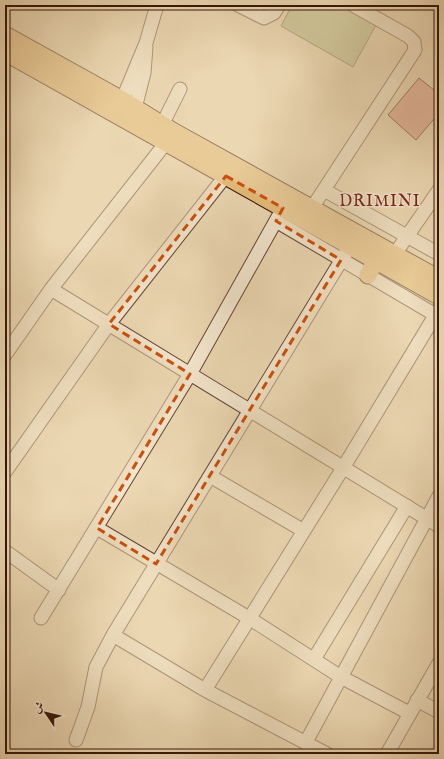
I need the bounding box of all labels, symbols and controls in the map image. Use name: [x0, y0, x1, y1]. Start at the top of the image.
district label: DRIMINI: [339, 192, 421, 212]
north arrow: [26, 693, 66, 733]
text: ش: [30, 699, 48, 716]

